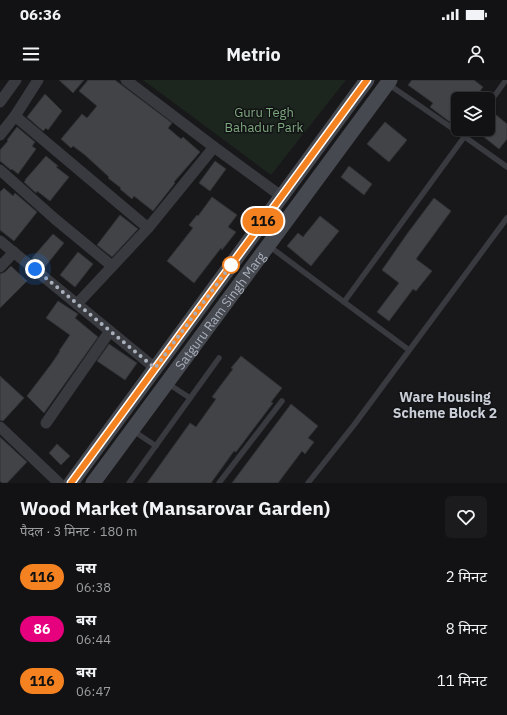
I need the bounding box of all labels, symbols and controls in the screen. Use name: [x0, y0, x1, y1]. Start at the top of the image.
text: 06:36: [20, 5, 61, 24]
icon: menu: [20, 43, 42, 65]
text: Metrio: [226, 43, 281, 66]
icon: person: [465, 43, 487, 65]
map controls: [451, 92, 495, 136]
button: layers: [451, 92, 495, 136]
park label: Guru Tegh Bahadur Park: [225, 104, 304, 136]
line badge: 116: [240, 208, 286, 234]
text: 116: [250, 212, 276, 230]
street label: Satguru Ram Singh Marg: [171, 248, 269, 373]
unlabelled marker: [222, 256, 240, 274]
your location: [25, 259, 45, 279]
district label: Ware Housing Scheme Block 2: [393, 388, 497, 422]
text: Wood Market (Mansarovar Garden): [20, 496, 330, 520]
button: heart: [445, 496, 487, 538]
text: पैदल · 3 मिनट · 180 m: [20, 523, 137, 540]
text: बस: [76, 558, 96, 577]
text: 2 मिनट: [446, 567, 487, 586]
text: 116: [29, 568, 55, 586]
text: 06:38: [76, 579, 111, 596]
text: बस: [76, 610, 96, 629]
text: 8 मिनट: [446, 619, 487, 638]
text: 86: [34, 620, 50, 638]
text: 06:44: [76, 631, 111, 648]
text: बस: [76, 662, 96, 681]
text: 11 मिनट: [437, 671, 487, 690]
text: 116: [29, 672, 55, 690]
text: 06:47: [76, 683, 111, 700]

